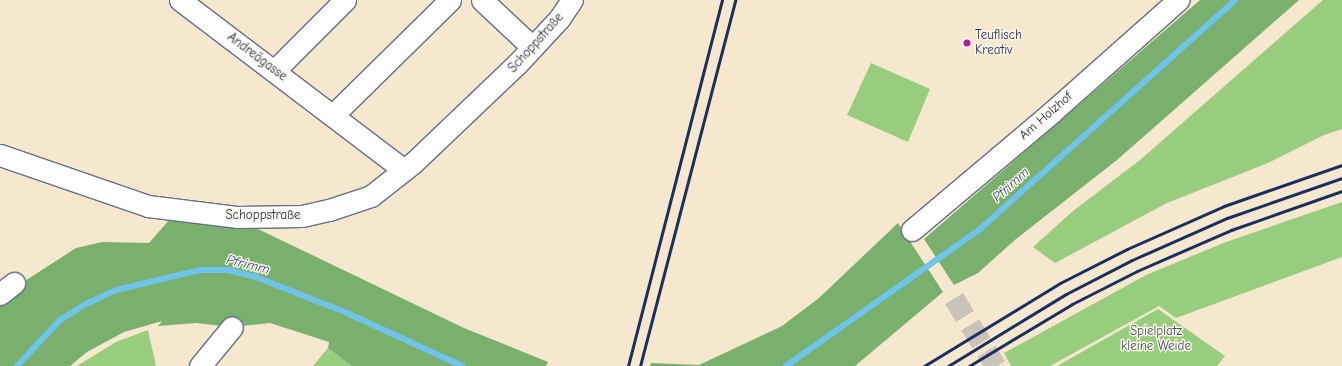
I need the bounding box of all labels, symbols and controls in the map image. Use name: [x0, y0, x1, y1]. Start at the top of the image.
street label: Schoppstraße: [505, 10, 567, 76]
place label: Teuflisch Kreativ: [975, 28, 1022, 59]
street label: Andreägasse: [224, 30, 290, 84]
marker: Teuflisch Kreativ: [962, 38, 972, 48]
street label: Am Holzhof: [1016, 89, 1076, 143]
water label: Pfrimm: [989, 164, 1033, 206]
street label: Schoppstraße: [225, 207, 301, 223]
water label: Pfrimm: [225, 252, 271, 278]
park label: Spielplatz kleine Weide: [1121, 324, 1191, 355]

